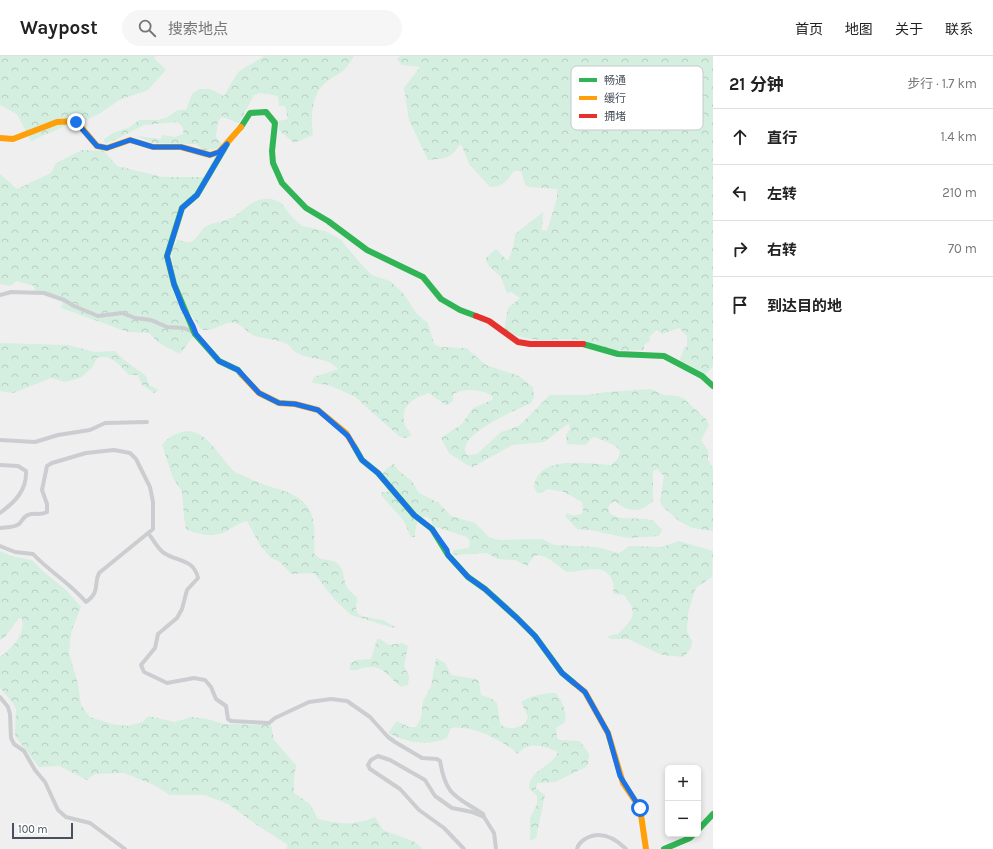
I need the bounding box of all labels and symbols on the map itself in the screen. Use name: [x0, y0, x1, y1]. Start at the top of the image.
legend: [571, 66, 703, 130]
text: 畅通: [604, 74, 626, 87]
text: 缓行: [604, 92, 626, 105]
text: 拥堵: [604, 110, 626, 123]
route end: [67, 113, 85, 131]
route start: [631, 799, 649, 817]
scale bar: [12, 821, 73, 840]

